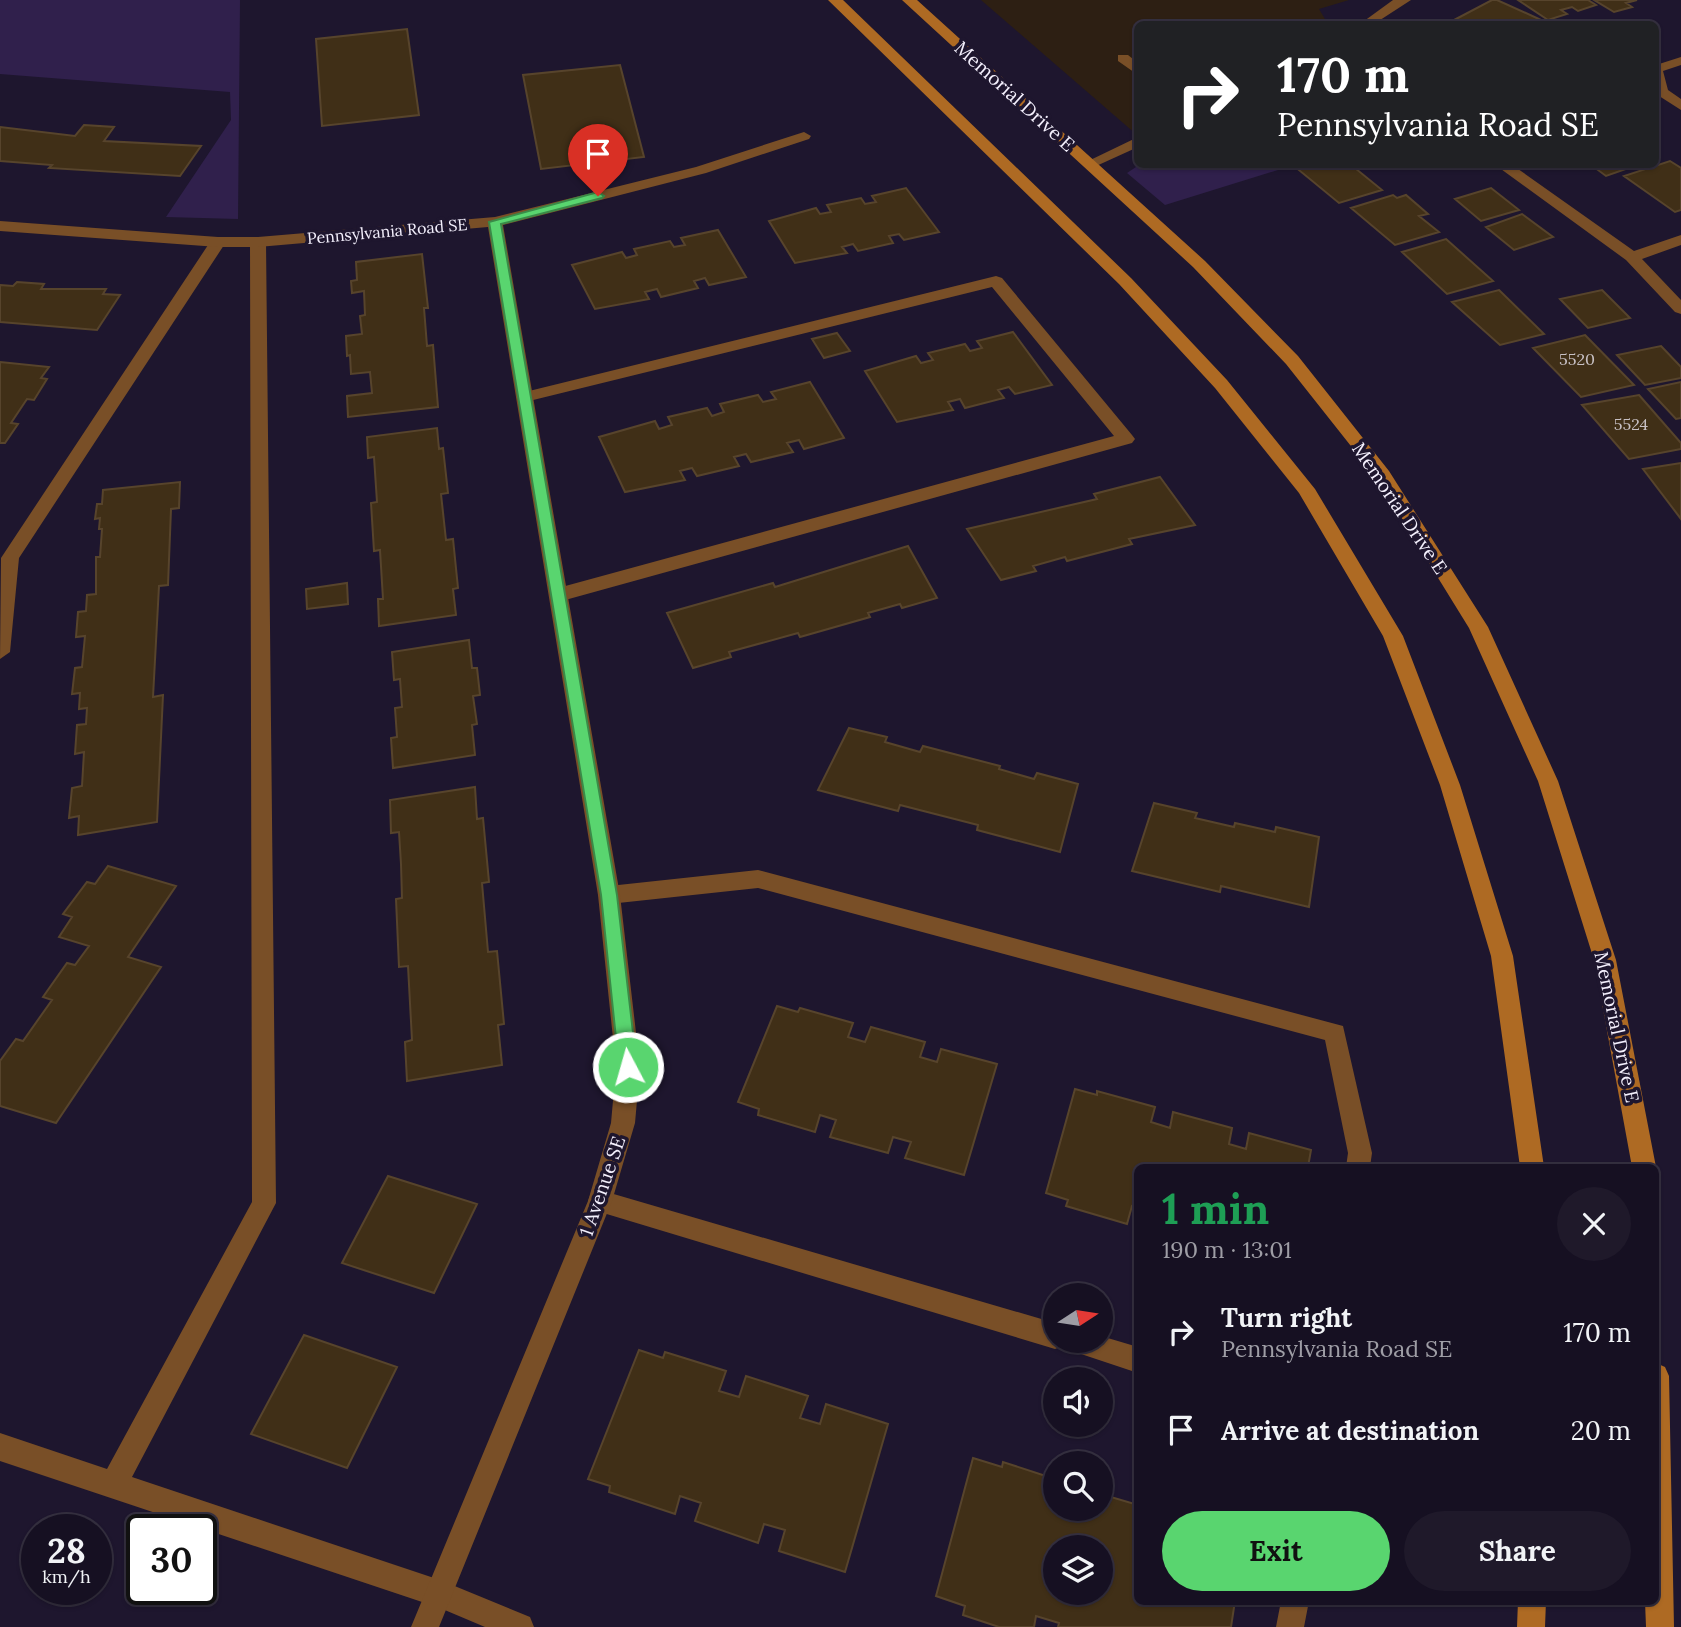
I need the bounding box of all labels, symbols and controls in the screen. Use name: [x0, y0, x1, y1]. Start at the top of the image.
street label: Memorial Drive E: [950, 36, 1080, 156]
text: 170 m: [1277, 43, 1409, 105]
icon: right: [1162, 49, 1253, 140]
text: Pennsylvania Road SE: [1277, 104, 1599, 145]
pin: [568, 124, 628, 196]
icon: arrive: [579, 135, 617, 173]
street label: Pennsylvania Road SE: [306, 214, 468, 248]
house number: 5520: [1559, 349, 1595, 369]
house number: 5524: [1614, 414, 1649, 434]
street label: Memorial Drive E: [1347, 438, 1453, 578]
street label: Memorial Drive E: [1589, 949, 1645, 1105]
position arrow: [591, 1030, 665, 1104]
street label: 1 Avenue SE: [574, 1133, 630, 1239]
text: 1 min: [1162, 1182, 1269, 1236]
button: close: [1557, 1187, 1631, 1261]
text: 190 m · 13:01: [1162, 1235, 1292, 1264]
north arrow: [1043, 1283, 1113, 1353]
map controls: [1043, 1283, 1113, 1605]
text: Turn right: [1221, 1301, 1352, 1334]
icon: right: [1162, 1313, 1200, 1351]
text: 170 m: [1563, 1316, 1631, 1349]
text: Pennsylvania Road SE: [1221, 1334, 1452, 1363]
button: sound: [1043, 1367, 1113, 1437]
icon: arrive: [1162, 1411, 1200, 1449]
text: Arrive at destination: [1221, 1414, 1479, 1447]
text: 20 m: [1571, 1414, 1631, 1447]
button: search: [1043, 1451, 1113, 1521]
button: Exit: [1162, 1511, 1390, 1591]
button: Share: [1404, 1511, 1631, 1591]
speed limit sign: 30: [126, 1514, 217, 1605]
text: 28: [47, 1528, 86, 1573]
button: layers: [1043, 1535, 1113, 1605]
text: km/h: [42, 1565, 91, 1588]

